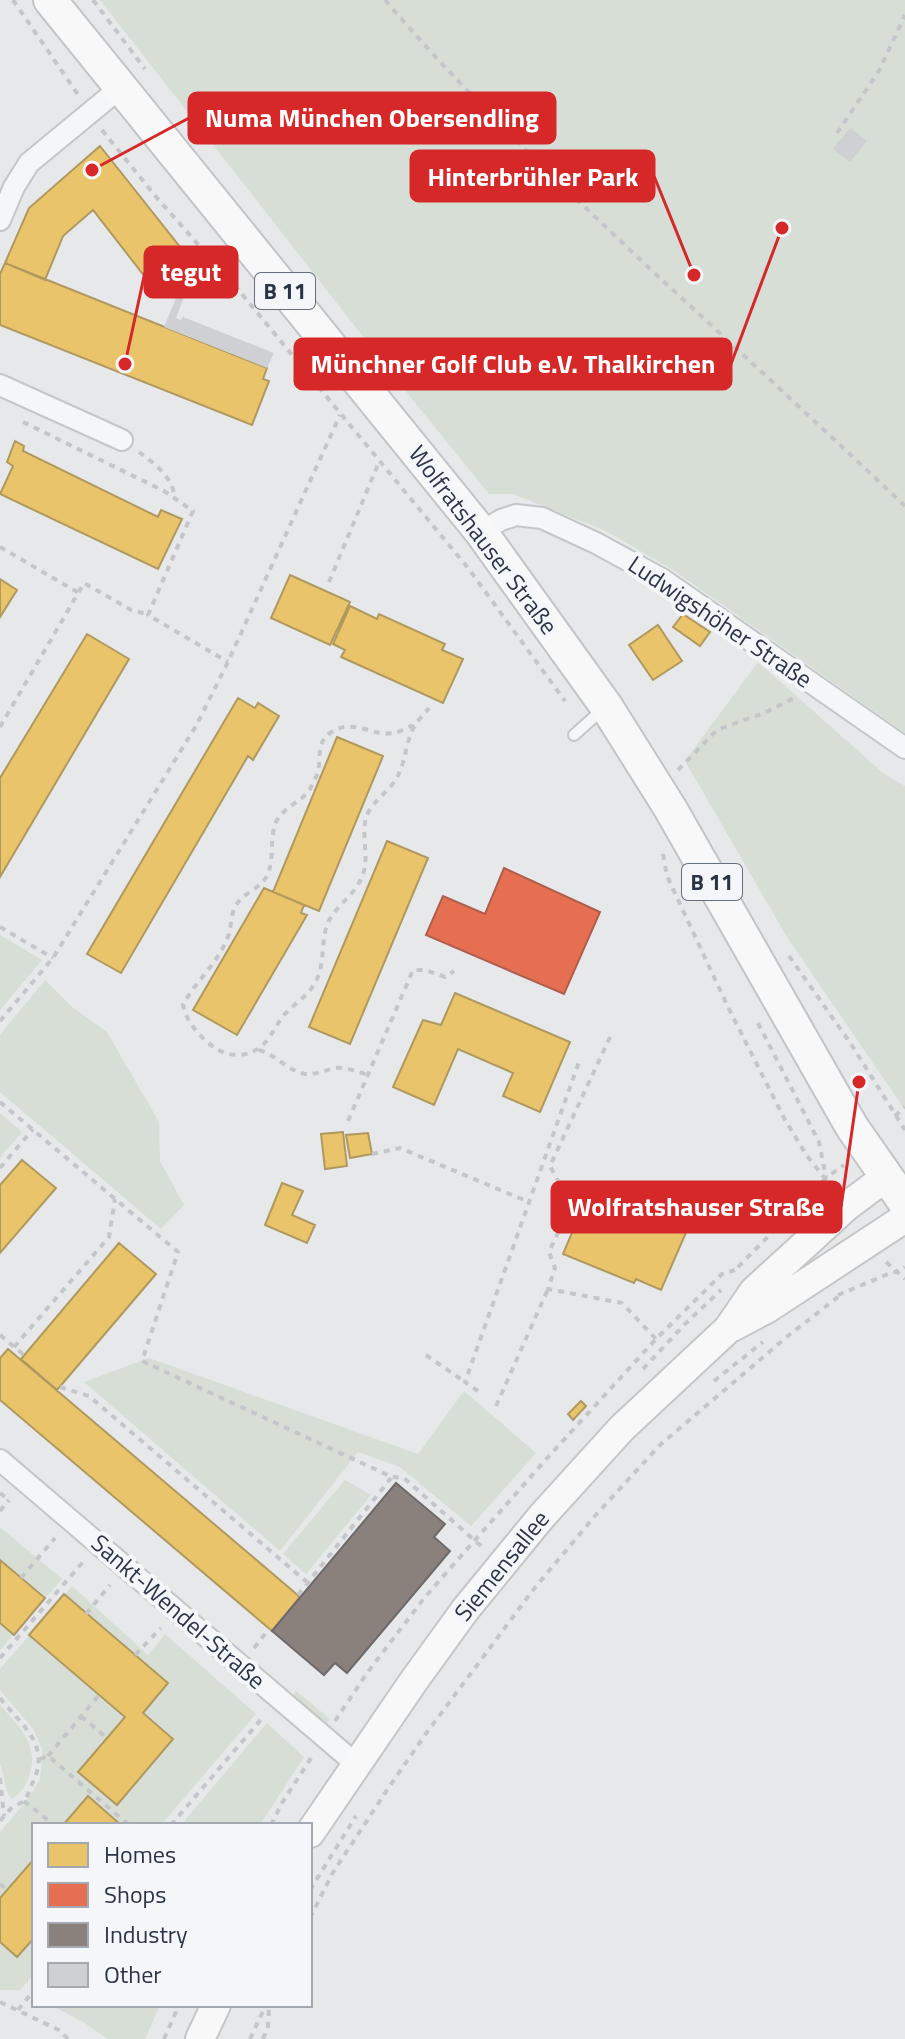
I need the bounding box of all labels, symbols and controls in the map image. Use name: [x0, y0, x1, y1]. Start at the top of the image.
callout: Numa München Obersendling: [189, 93, 555, 143]
text: Numa München Obersendling: [205, 98, 539, 137]
callout: Hinterbrühler Park: [411, 151, 654, 201]
text: Hinterbrühler Park: [428, 157, 639, 196]
callout: tegut: [145, 247, 237, 297]
text: tegut: [161, 252, 221, 291]
road number: B 11: [255, 273, 315, 309]
callout: Münchner Golf Club e.V. Thalkirchen: [295, 339, 731, 389]
text: Münchner Golf Club e.V. Thalkirchen: [311, 344, 715, 383]
street label: Wolfratshauser Straße: [401, 437, 567, 642]
street label: Ludwigshöher Straße: [621, 546, 820, 696]
road number: B 11: [682, 864, 742, 900]
callout: Wolfratshauser Straße: [552, 1182, 841, 1232]
text: Wolfratshauser Straße: [567, 1187, 825, 1226]
street label: Siemensallee: [445, 1502, 557, 1629]
street label: Sankt-Wendel-Straße: [84, 1525, 274, 1697]
legend: [32, 1823, 312, 2007]
text: Homes: [104, 1836, 176, 1872]
text: Shops: [104, 1876, 166, 1912]
text: Industry: [104, 1916, 188, 1952]
text: Other: [104, 1956, 162, 1992]

